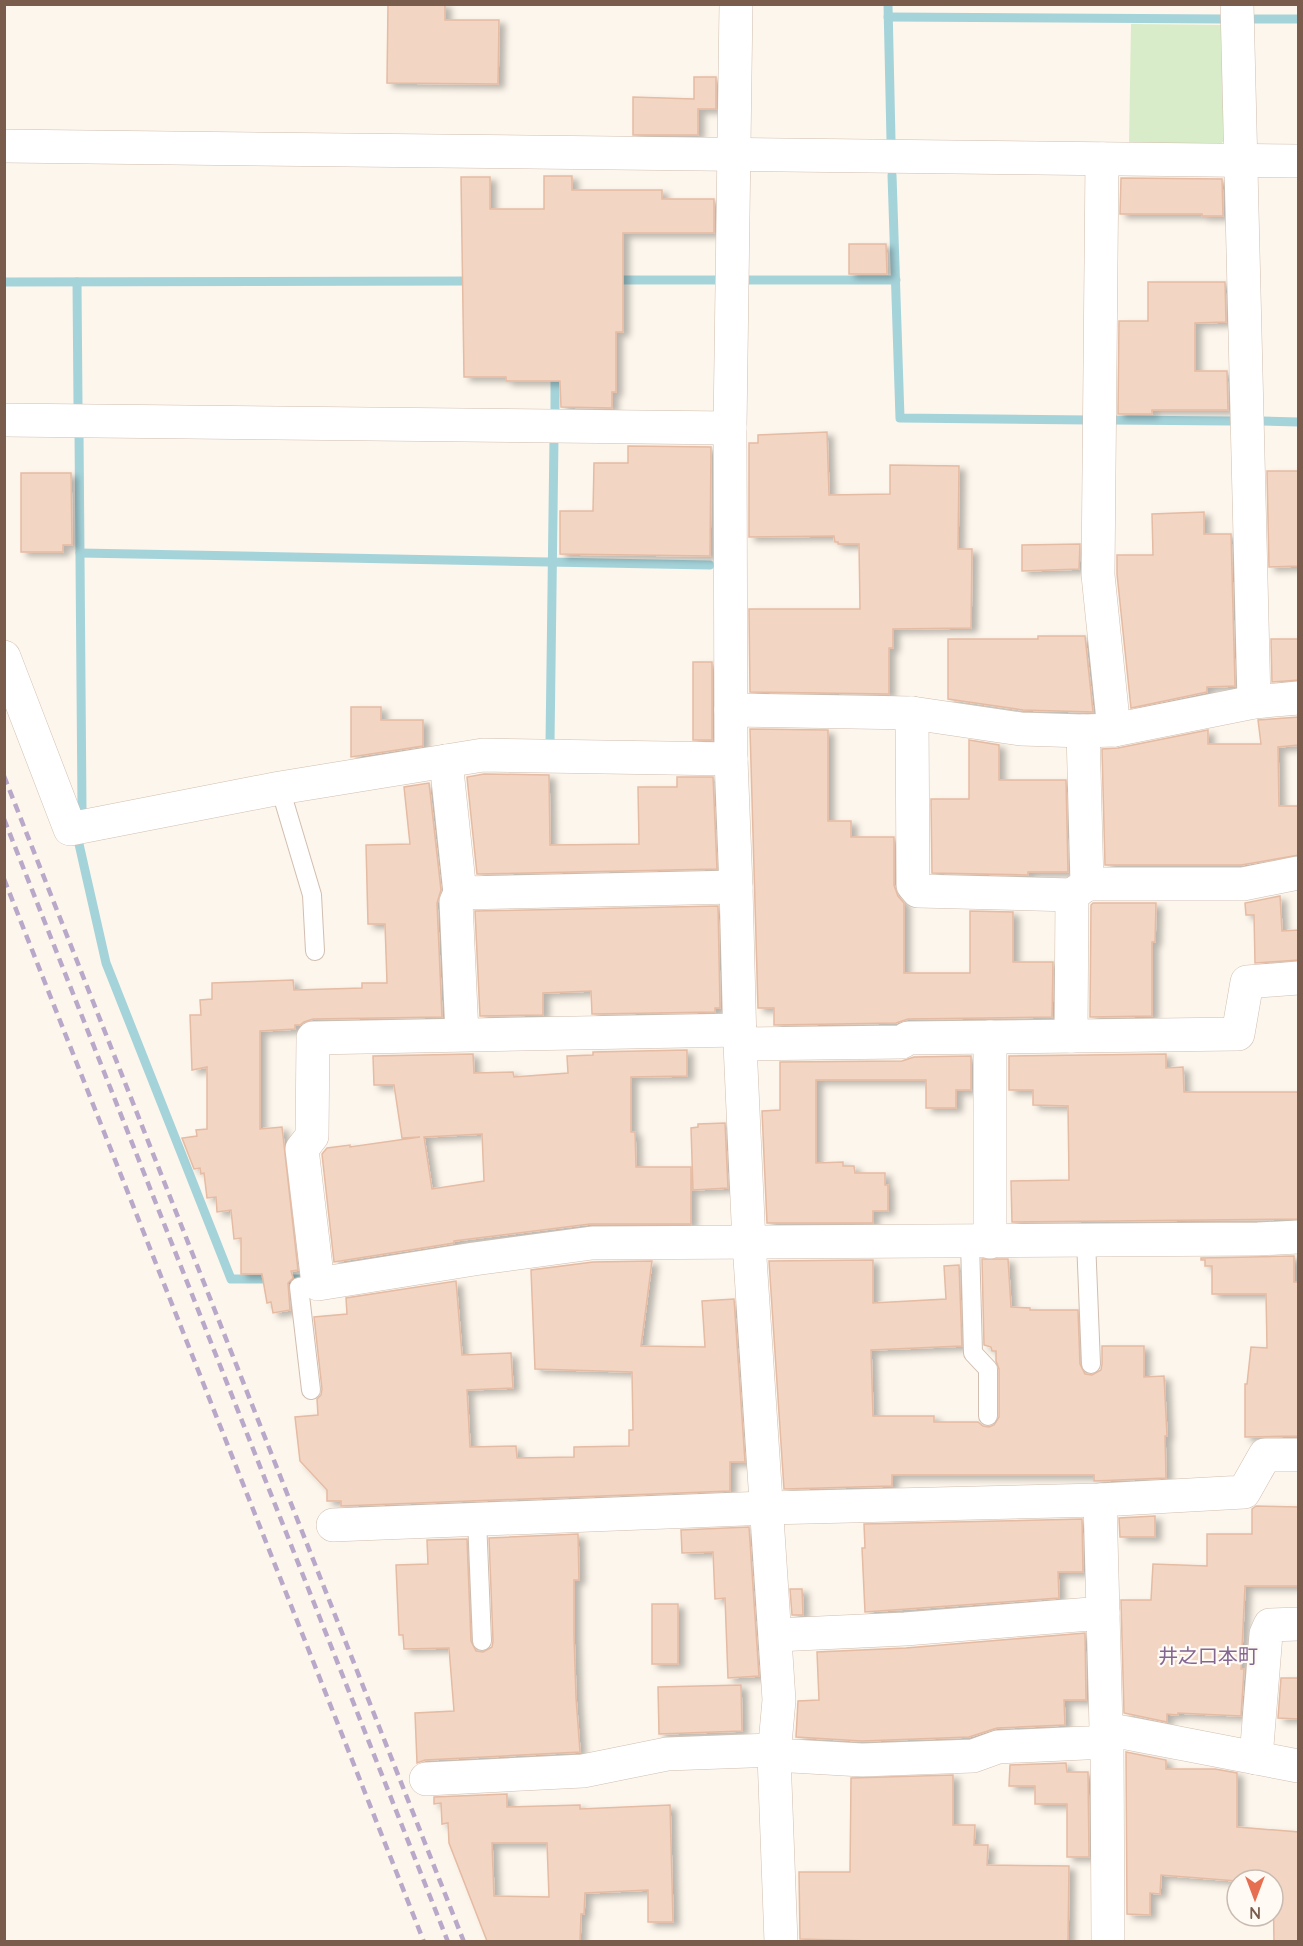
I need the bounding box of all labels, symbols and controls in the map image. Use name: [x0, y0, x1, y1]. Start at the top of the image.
district label: 井之口本町: [1158, 1643, 1258, 1668]
north arrow: [1225, 1868, 1285, 1928]
text: N: [1249, 1903, 1261, 1923]

